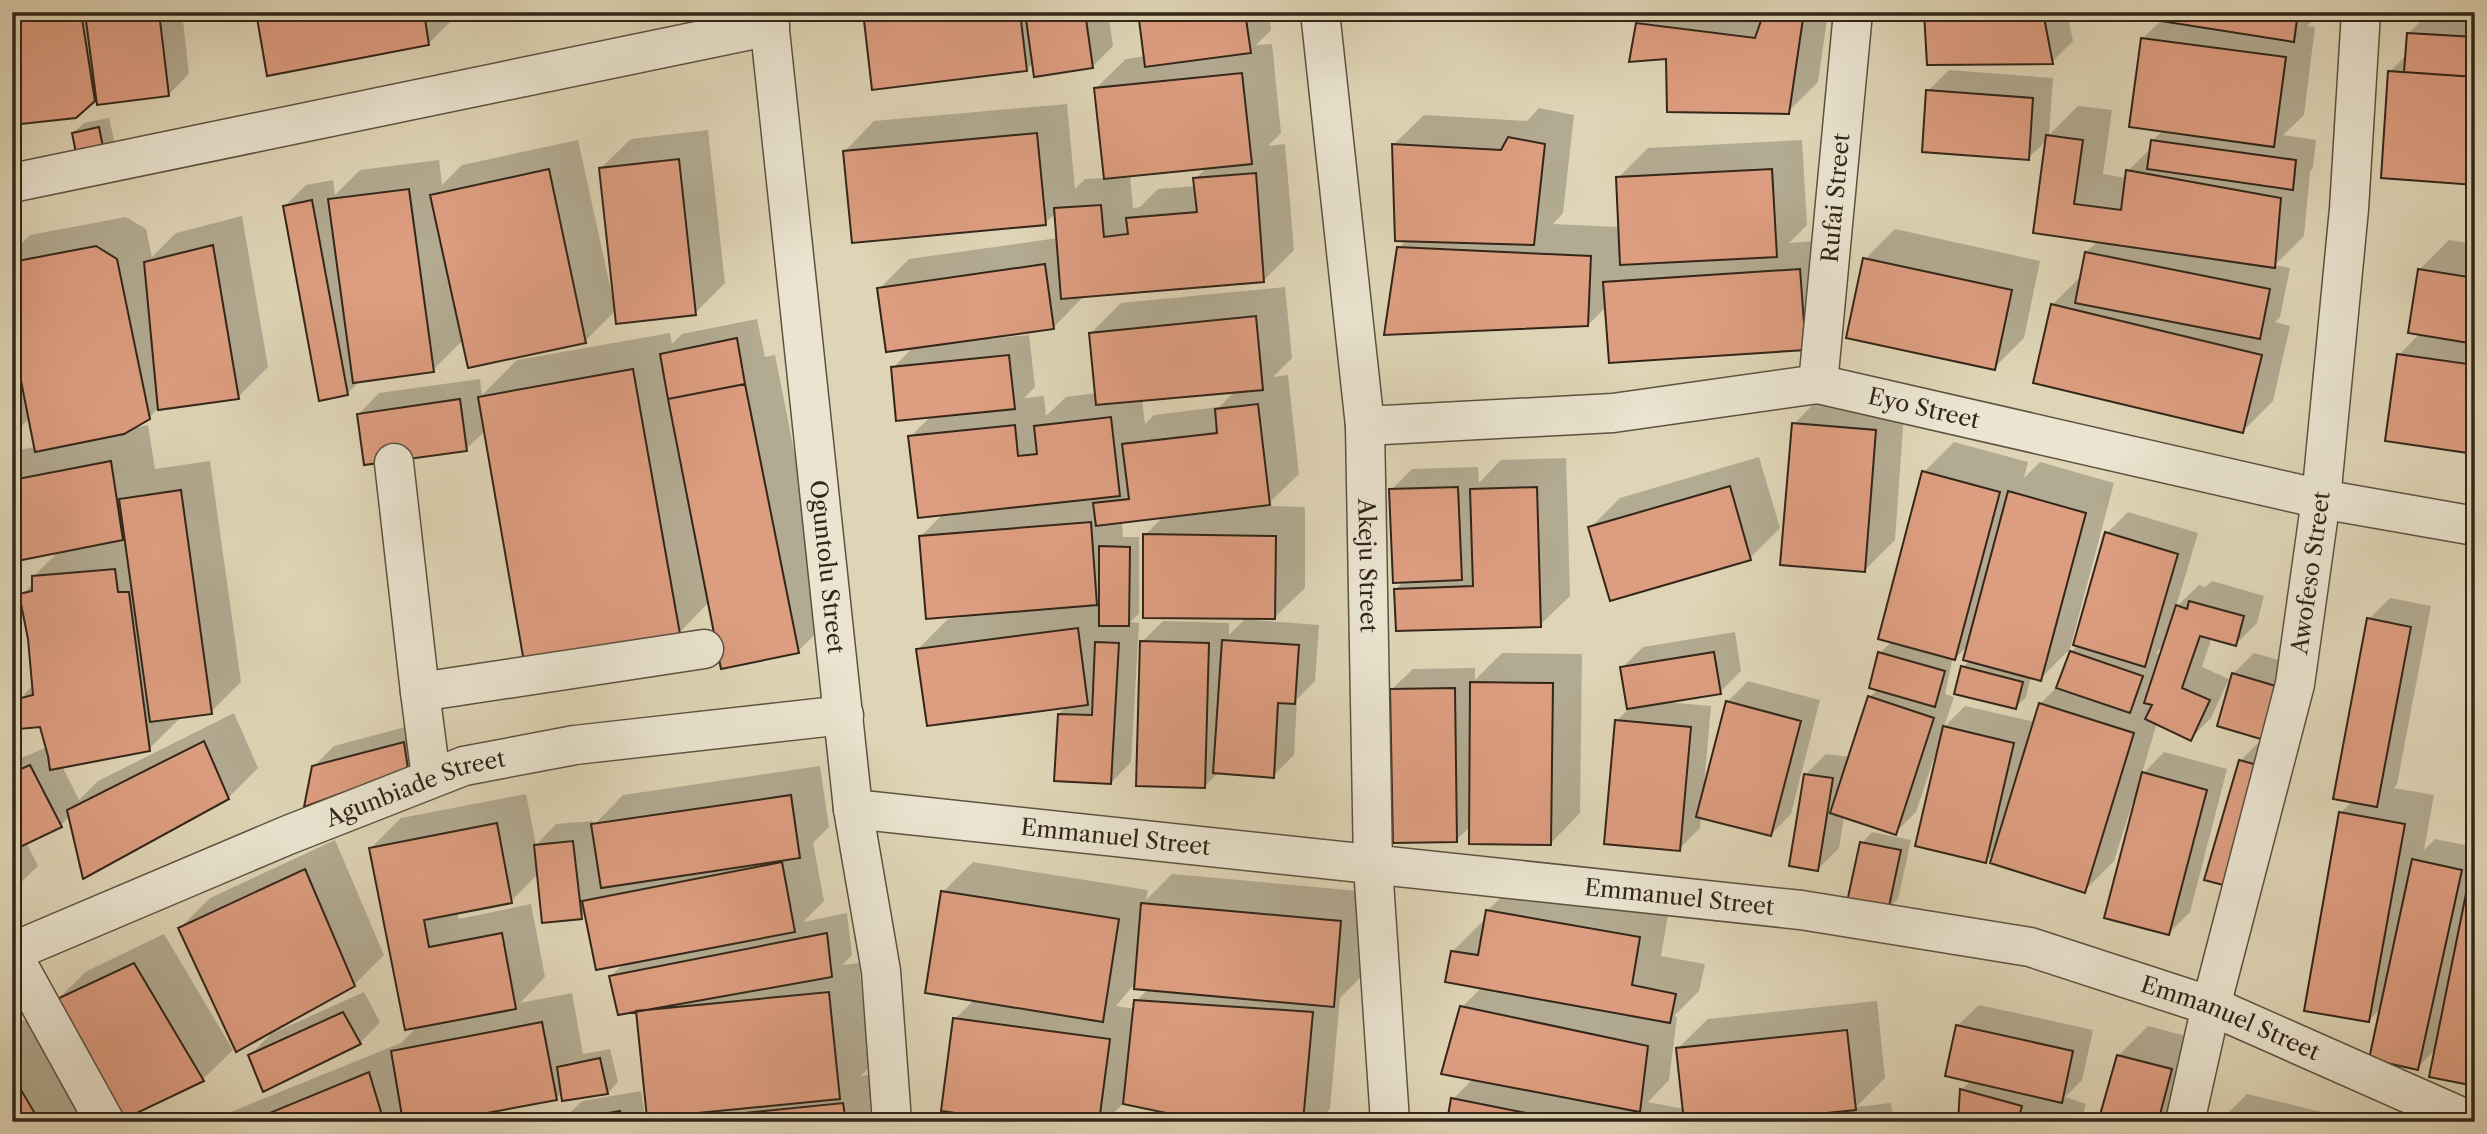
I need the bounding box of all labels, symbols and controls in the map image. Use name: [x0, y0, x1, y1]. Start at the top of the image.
street label: Rufai Street: [1816, 132, 1856, 264]
street label: Eyo Street: [1865, 382, 1982, 435]
street label: Oguntolu Street: [804, 479, 850, 655]
street label: Awofeso Street: [2285, 490, 2336, 657]
street label: Akeju Street: [1352, 497, 1383, 633]
street label: Agunbiade Street: [321, 744, 508, 833]
street label: Emmanuel Street: [1019, 813, 1212, 861]
street label: Emmanuel Street: [1583, 873, 1776, 921]
street label: Emmanuel Street: [2137, 970, 2324, 1066]

